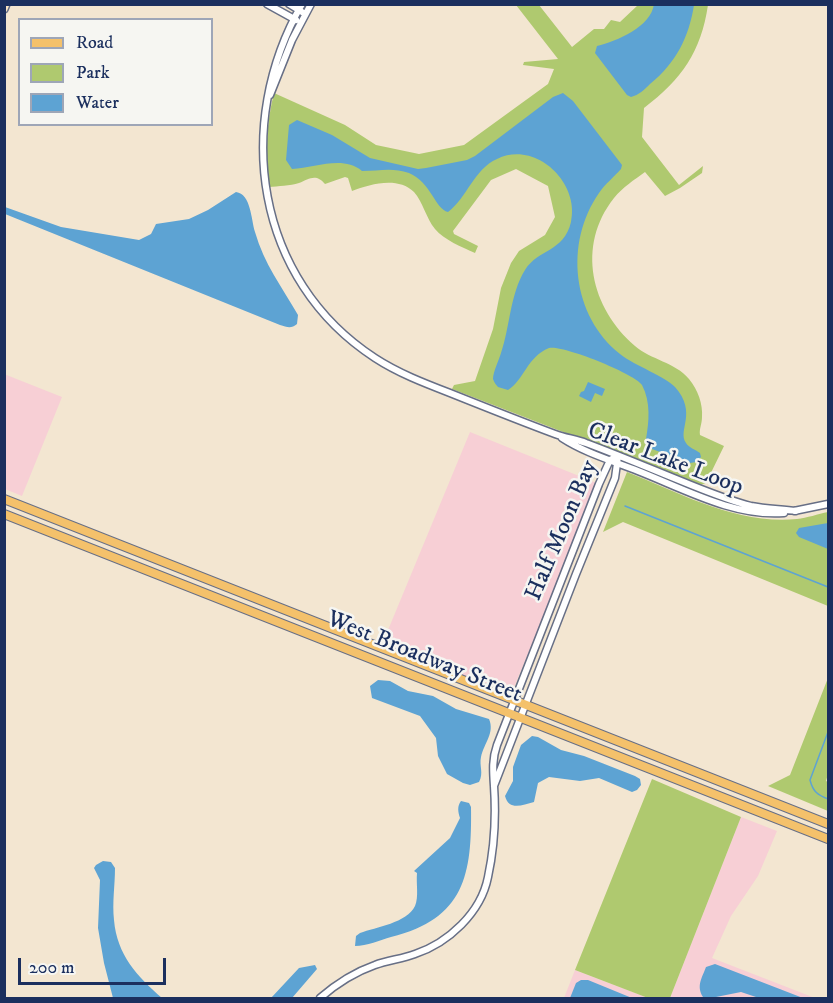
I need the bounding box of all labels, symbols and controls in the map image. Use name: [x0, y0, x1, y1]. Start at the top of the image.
legend: [18, 18, 213, 126]
text: Road: [76, 32, 113, 54]
text: Park: [76, 62, 110, 84]
text: Water: [76, 92, 119, 114]
street label: Clear Lake Loop: [583, 417, 747, 503]
street label: Half Moon Bay: [521, 457, 605, 605]
street label: West Broadway Street: [322, 606, 526, 710]
scale bar: [21, 946, 170, 984]
text: 200 m: [29, 957, 75, 979]

